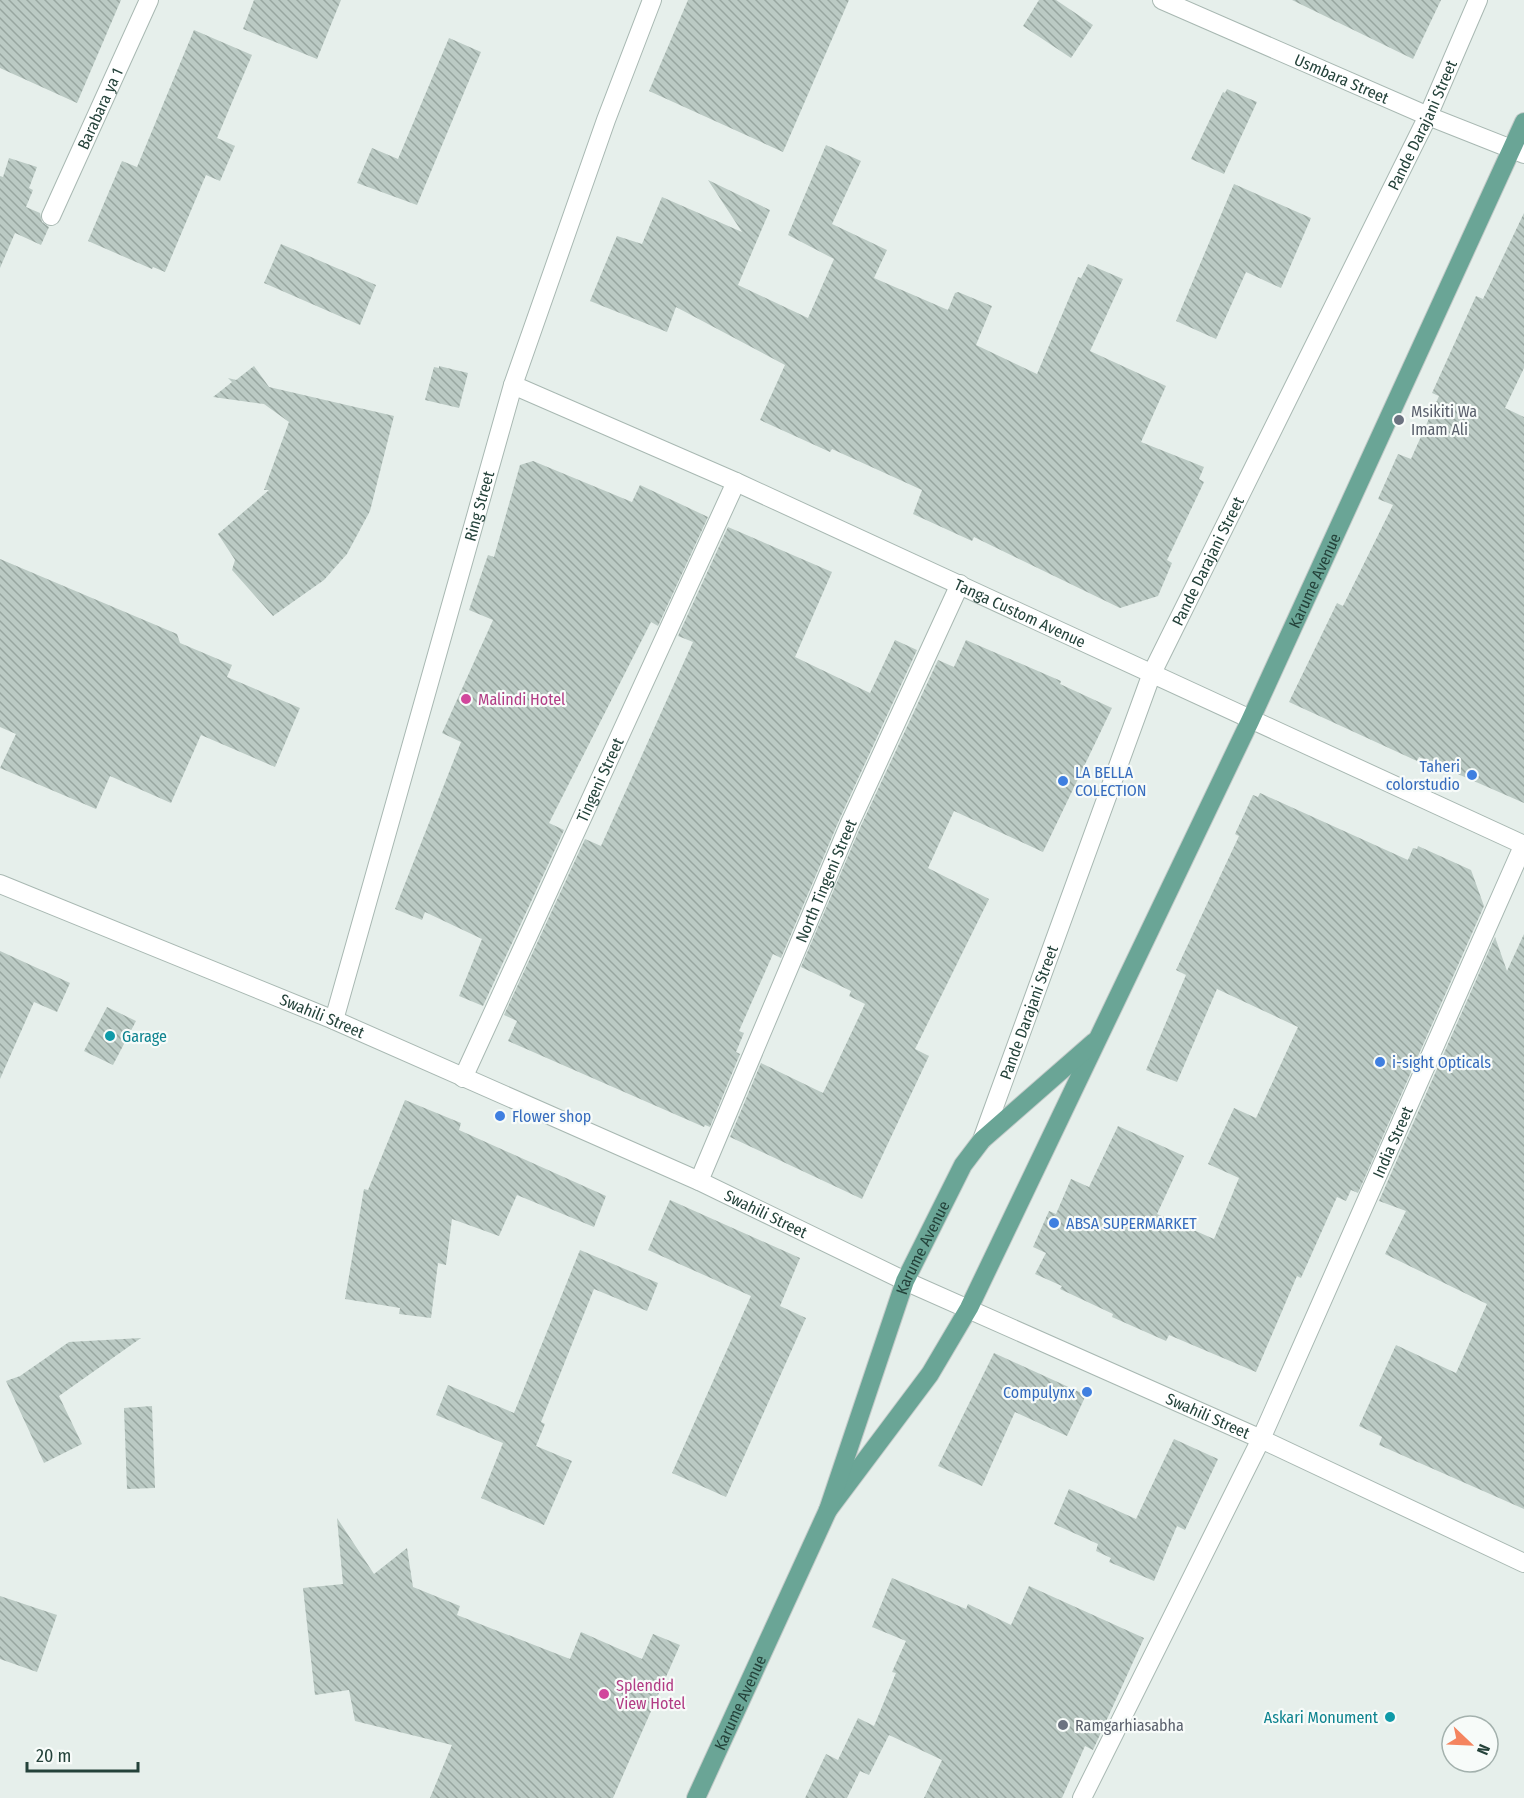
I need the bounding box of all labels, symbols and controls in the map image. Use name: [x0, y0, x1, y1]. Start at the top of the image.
street label: Usmbara Street: [1292, 50, 1392, 108]
street label: Pande Darajani Street: [1383, 56, 1461, 193]
street label: Barabara ya 1: [73, 65, 126, 152]
place label: Msikiti Wa Imam Ali: [1411, 402, 1477, 439]
marker: Msikiti Wa Imam Ali: [1392, 413, 1406, 427]
street label: Ring Street: [460, 468, 498, 543]
street label: Pande Darajani Street: [1168, 493, 1248, 629]
street label: Karume Avenue: [1284, 530, 1344, 631]
street label: Tanga Custom Avenue: [951, 574, 1089, 651]
place label: Malindi Hotel: [478, 690, 565, 709]
marker: Malindi Hotel: [459, 692, 473, 706]
street label: Tingeni Street: [572, 734, 627, 825]
place label: Taheri colorstudio: [1386, 757, 1460, 794]
place label: LA BELLA COLECTION: [1075, 763, 1147, 800]
marker: Taheri colorstudio: [1465, 768, 1479, 782]
marker: LA BELLA COLECTION: [1056, 774, 1070, 788]
street label: North Tingeni Street: [791, 815, 860, 945]
street label: Pande Darajani Street: [995, 942, 1062, 1082]
street label: Swahili Street: [277, 989, 368, 1042]
place label: Garage: [122, 1027, 167, 1046]
marker: Garage: [103, 1029, 117, 1043]
place label: i-sight Opticals: [1392, 1053, 1491, 1072]
marker: i-sight Opticals: [1373, 1055, 1387, 1069]
street label: India Street: [1368, 1102, 1417, 1181]
place label: Flower shop: [512, 1107, 591, 1126]
marker: Flower shop: [493, 1109, 507, 1123]
street label: Swahili Street: [721, 1185, 811, 1242]
street label: Karume Avenue: [892, 1197, 953, 1297]
place label: ABSA SUPERMARKET: [1066, 1214, 1197, 1233]
marker: ABSA SUPERMARKET: [1047, 1216, 1061, 1230]
place label: Compulynx: [1003, 1383, 1075, 1402]
marker: Compulynx: [1080, 1385, 1094, 1399]
street label: Swahili Street: [1163, 1389, 1254, 1443]
street label: Karume Avenue: [710, 1652, 770, 1753]
place label: Splendid View Hotel: [616, 1676, 686, 1713]
marker: Splendid View Hotel: [597, 1687, 611, 1701]
place label: Askari Monument: [1264, 1708, 1379, 1727]
marker: Askari Monument: [1383, 1710, 1397, 1724]
north arrow: [1440, 1714, 1500, 1774]
place label: Ramgarhiasabha: [1075, 1716, 1184, 1735]
marker: Ramgarhiasabha: [1056, 1718, 1070, 1732]
scale bar: [27, 1735, 138, 1773]
text: N: [1473, 1742, 1494, 1758]
text: 20 m: [36, 1745, 71, 1767]

